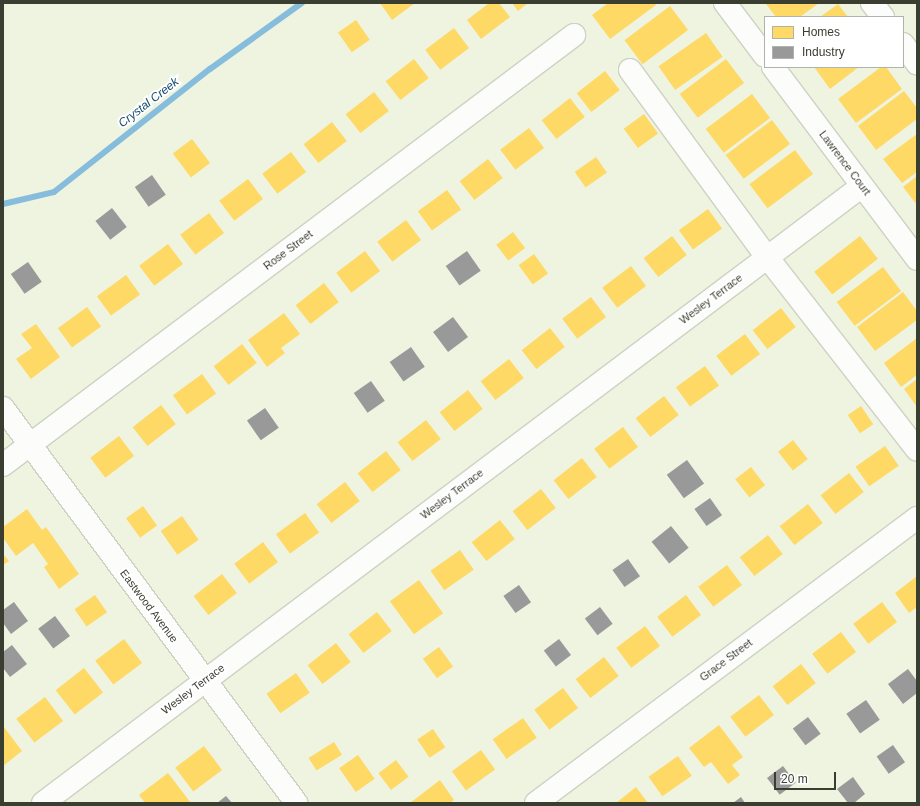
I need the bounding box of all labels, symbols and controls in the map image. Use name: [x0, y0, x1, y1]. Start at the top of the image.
legend: [764, 16, 904, 68]
text: Homes: [802, 25, 840, 39]
text: Industry: [802, 45, 845, 59]
water label: Crystal Creek: [116, 75, 182, 131]
street label: Lawrence Court: [816, 128, 874, 198]
street label: Rose Street: [261, 227, 315, 273]
street label: Wesley Terrace: [677, 271, 745, 327]
street label: Wesley Terrace: [418, 466, 486, 522]
street label: Eastwood Avenue: [117, 567, 181, 645]
street label: Grace Street: [697, 636, 755, 684]
street label: Wesley Terrace: [159, 661, 227, 717]
scale bar: [776, 764, 838, 790]
text: 20 m: [781, 772, 808, 786]

